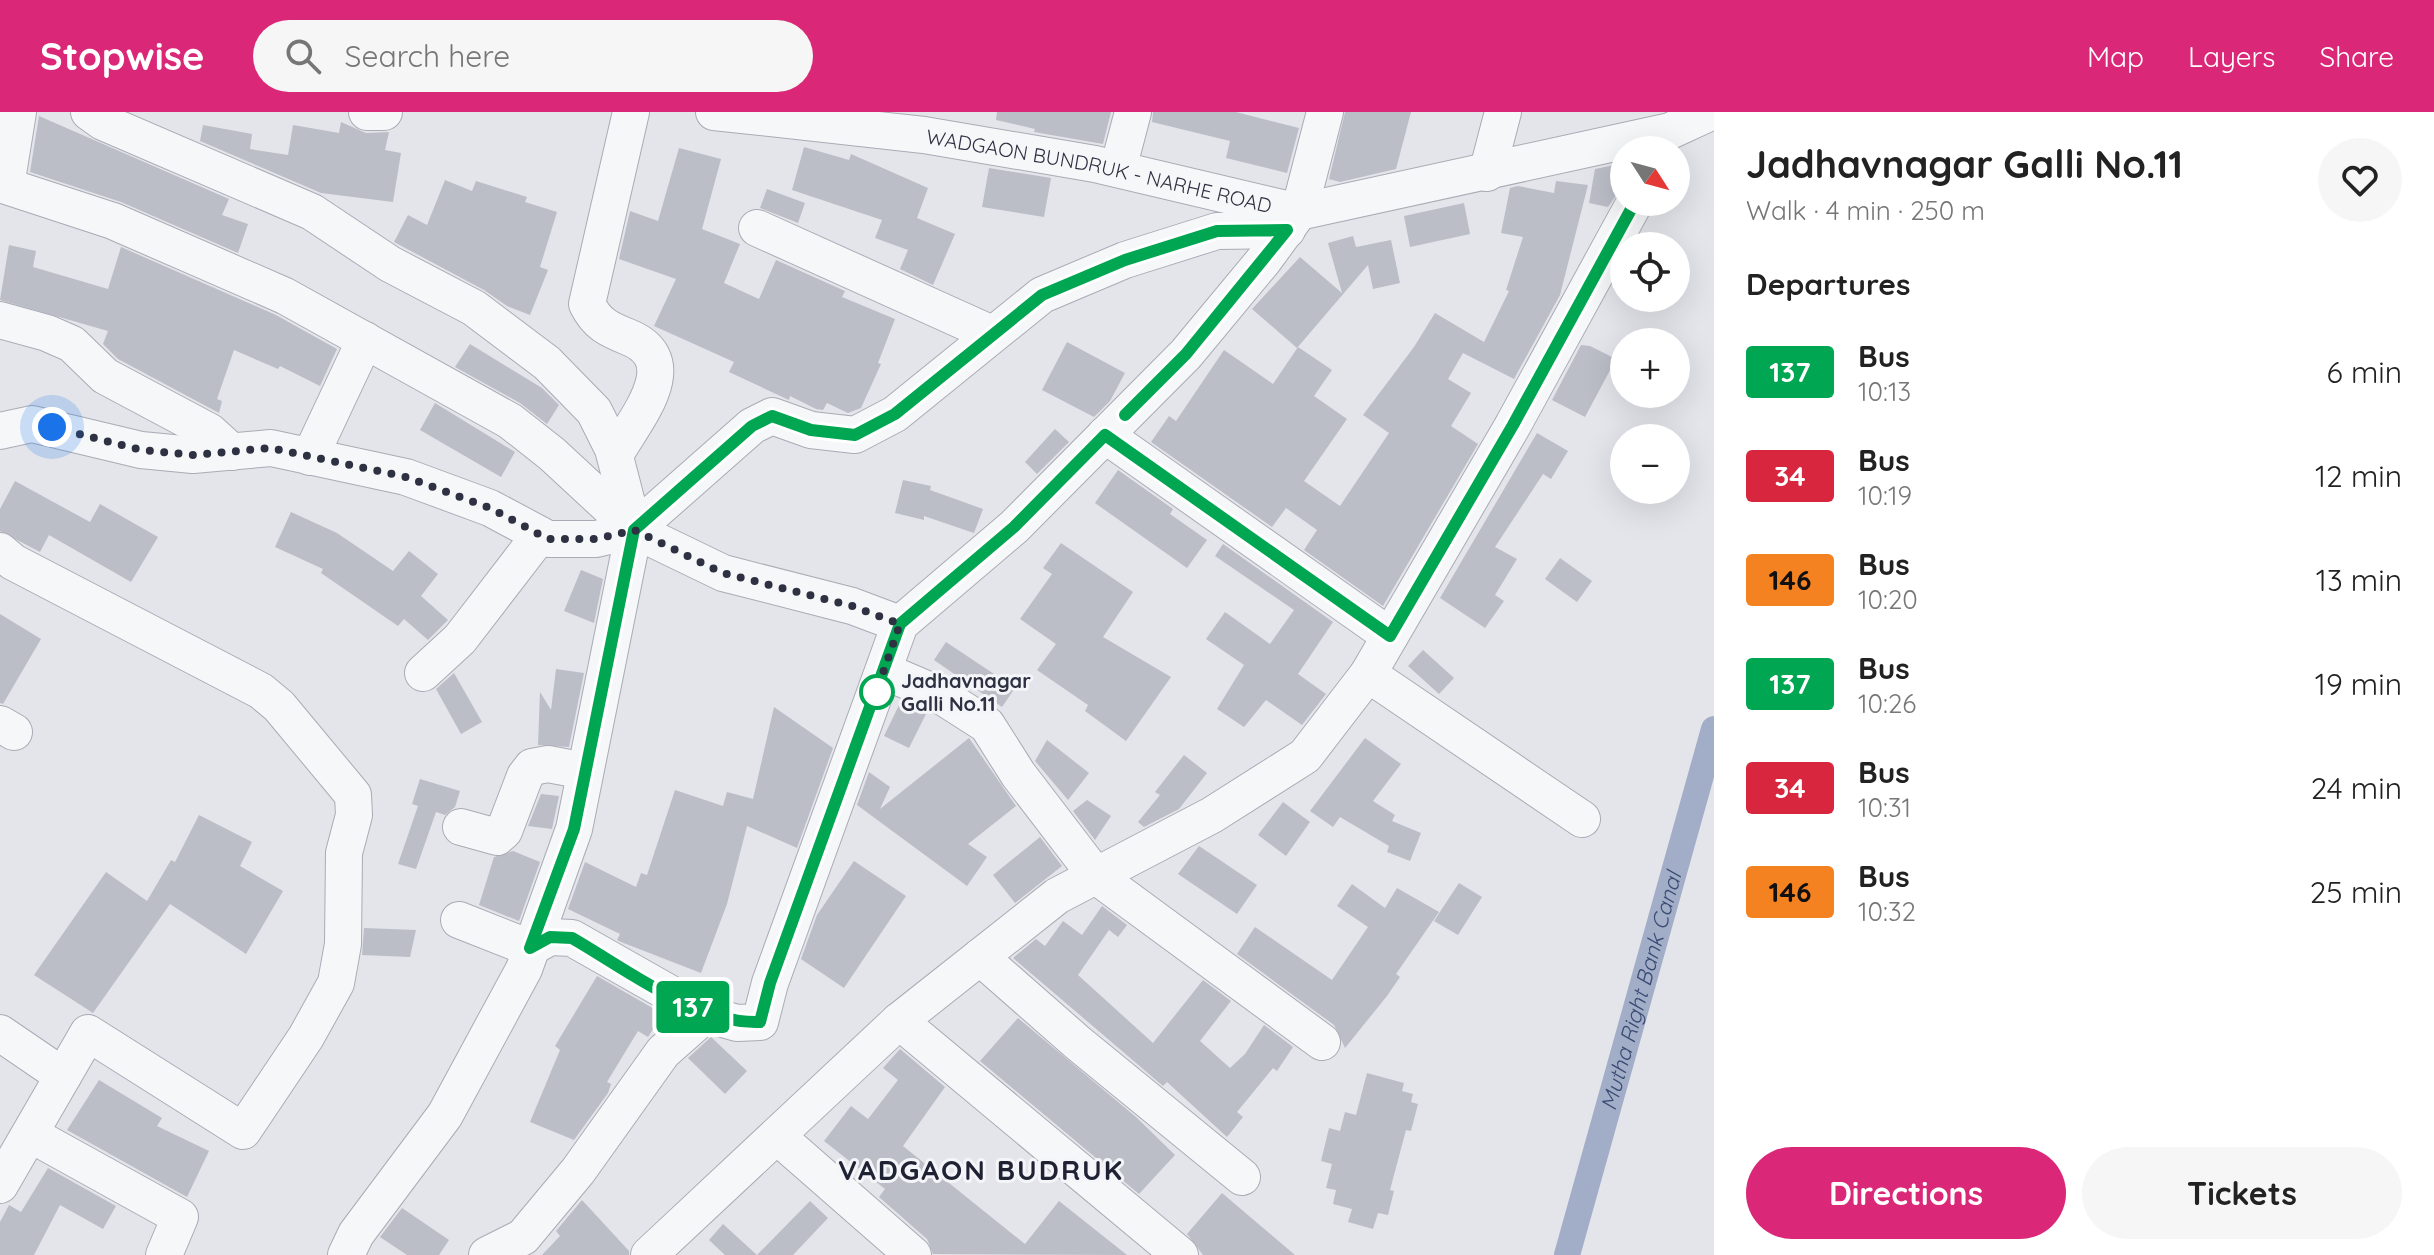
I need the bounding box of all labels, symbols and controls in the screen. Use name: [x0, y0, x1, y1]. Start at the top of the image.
search box: [253, 20, 813, 92]
text: Stopwise: [40, 32, 205, 80]
icon: search: [281, 34, 325, 78]
text: Search here: [345, 37, 510, 75]
text: Map: [2087, 39, 2144, 74]
text: Layers: [2188, 39, 2275, 74]
text: Share: [2319, 39, 2394, 74]
street label: WADGAON BUNDRUK - NARHE ROAD: [924, 123, 1275, 218]
north arrow: [1610, 136, 1690, 216]
map controls: [1610, 136, 1690, 504]
button: heart: [2318, 138, 2402, 222]
text: Jadhavnagar Galli No.11: [1746, 140, 2183, 188]
text: Walk · 4 min · 250 m: [1746, 194, 1985, 227]
button: locate: [1610, 232, 1690, 312]
text: Departures: [1746, 265, 1911, 303]
button: +: [1610, 328, 1690, 408]
text: Bus: [1858, 337, 1910, 375]
text: 6 min: [2327, 353, 2402, 391]
text: 137: [1769, 354, 1811, 389]
text: 10:13: [1858, 375, 1911, 408]
your location: [32, 407, 72, 447]
button: −: [1610, 424, 1690, 504]
text: Bus: [1858, 441, 1910, 479]
text: 12 min: [2315, 457, 2402, 495]
text: 34: [1774, 458, 1806, 493]
text: 10:19: [1858, 479, 1912, 512]
text: Bus: [1858, 545, 1910, 583]
text: 13 min: [2316, 561, 2402, 599]
text: 146: [1769, 562, 1811, 597]
text: 10:20: [1858, 583, 1918, 616]
text: Bus: [1858, 649, 1910, 687]
text: 19 min: [2315, 665, 2402, 703]
text: 137: [1769, 666, 1811, 701]
place label: Jadhavnagar Galli No.11: [901, 668, 1031, 716]
marker: Jadhavnagar Galli No.11: [860, 675, 894, 709]
text: 10:26: [1858, 687, 1916, 720]
text: Bus: [1858, 753, 1910, 791]
text: 24 min: [2311, 769, 2402, 807]
text: 34: [1774, 770, 1806, 805]
text: 10:31: [1858, 791, 1911, 824]
text: Bus: [1858, 857, 1910, 895]
water label: Mutha Right Bank Canal: [1594, 866, 1688, 1113]
text: 25 min: [2310, 873, 2402, 911]
text: 146: [1769, 874, 1811, 909]
text: 10:32: [1858, 895, 1916, 928]
line badge: 137: [647, 981, 739, 1033]
text: 137: [672, 989, 714, 1024]
button: Directions: [1746, 1147, 2066, 1239]
button: Tickets: [2082, 1147, 2402, 1239]
district label: VADGAON BUDRUK: [838, 1152, 1124, 1187]

